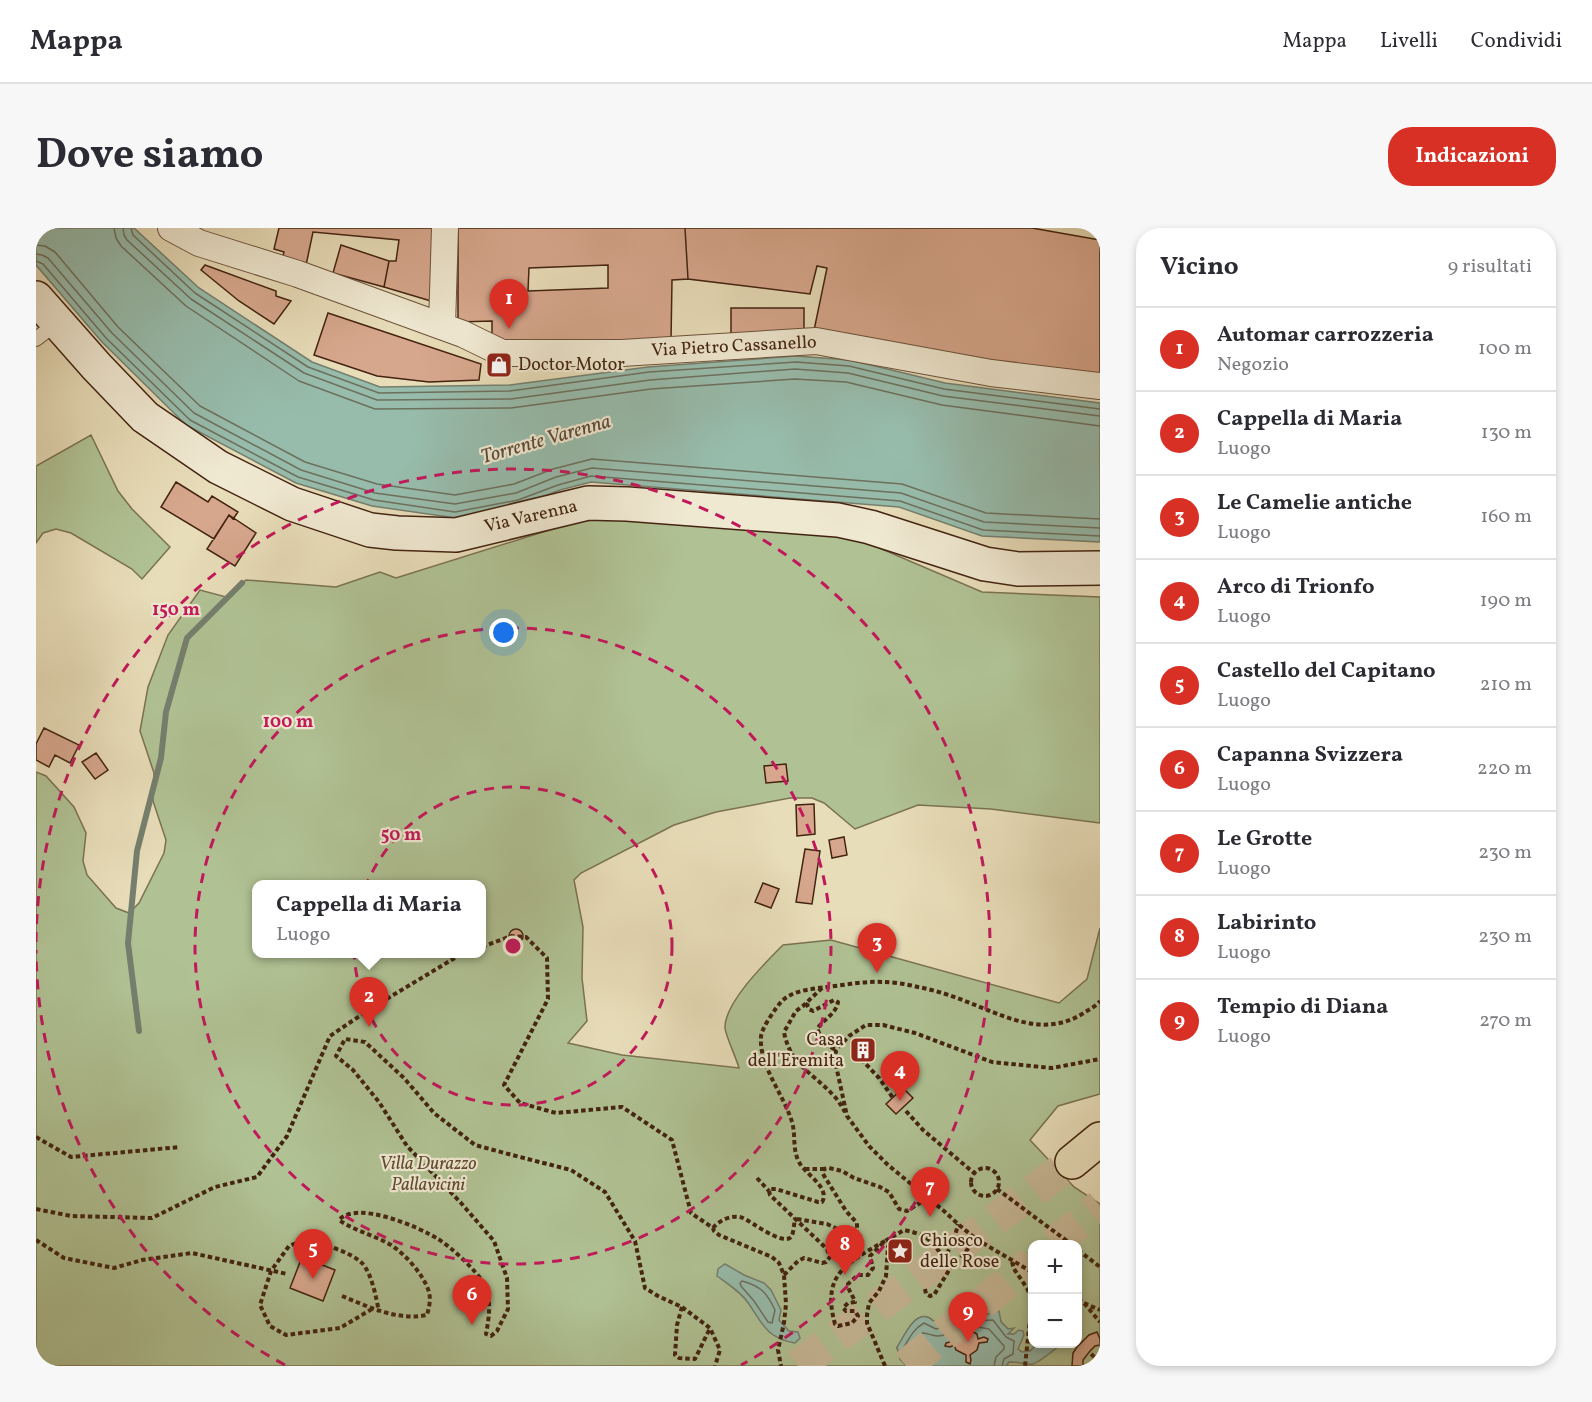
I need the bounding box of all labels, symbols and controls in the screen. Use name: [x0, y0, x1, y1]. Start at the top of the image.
text: Mappa: [30, 22, 123, 61]
text: Mappa: [1282, 27, 1347, 56]
text: Livelli: [1380, 27, 1438, 56]
text: Condividi: [1471, 27, 1562, 56]
text: Dove siamo: [36, 127, 264, 186]
button: Indicazioni: [1388, 127, 1556, 186]
text: Vicino: [1160, 249, 1239, 285]
text: 9 risultati: [1448, 253, 1532, 281]
pin: 1: [490, 279, 528, 329]
text: Automar carrozzeria: [1217, 320, 1434, 351]
street label: Via Pietro Cassanello: [651, 330, 817, 364]
text: 1: [1175, 335, 1184, 363]
text: 100 m: [1478, 335, 1532, 363]
shop icon: Doctor Motor: [484, 350, 514, 380]
text: Negozio: [1217, 351, 1289, 379]
place label: Doctor Motor: [518, 353, 625, 378]
text: Cappella di Maria: [1217, 404, 1402, 435]
water label: Torrente Varenna: [478, 408, 614, 472]
text: 2: [1174, 419, 1185, 447]
text: 130 m: [1481, 419, 1532, 447]
text: Luogo: [1217, 435, 1271, 463]
text: Le Camelie antiche: [1217, 488, 1412, 519]
street label: Via Varenna: [482, 494, 580, 540]
text: 3: [1174, 503, 1185, 531]
text: 160 m: [1480, 503, 1532, 531]
text: Luogo: [1217, 519, 1271, 547]
text: Arco di Trionfo: [1217, 572, 1375, 603]
text: 4: [1173, 587, 1186, 615]
text: 190 m: [1480, 587, 1532, 615]
text: 150 m: [152, 598, 200, 623]
text: Luogo: [1217, 603, 1271, 631]
your location: [489, 618, 518, 647]
text: Castello del Capitano: [1217, 656, 1436, 687]
text: 5: [1175, 671, 1184, 699]
text: 210 m: [1480, 671, 1532, 699]
text: Luogo: [1217, 687, 1271, 715]
text: 100 m: [263, 710, 313, 735]
text: Capanna Svizzera: [1217, 740, 1403, 771]
text: 6: [1174, 755, 1185, 783]
text: 220 m: [1477, 755, 1532, 783]
text: Luogo: [1217, 771, 1271, 799]
text: 50 m: [381, 823, 421, 848]
text: Le Grotte: [1217, 824, 1312, 855]
text: 7: [1175, 839, 1184, 867]
text: 230 m: [1478, 839, 1532, 867]
text: Luogo: [1217, 855, 1271, 883]
popup: [252, 880, 486, 958]
text: Cappella di Maria: [276, 890, 462, 921]
text: Labirinto: [1217, 908, 1316, 939]
text: Luogo: [276, 921, 330, 949]
text: 8: [1174, 923, 1185, 951]
text: 230 m: [1478, 923, 1532, 951]
pin: 3: [858, 924, 896, 973]
centre of rings: [503, 936, 523, 956]
text: Luogo: [1217, 939, 1271, 967]
pin: 2: [350, 978, 388, 1027]
text: Tempio di Diana: [1217, 992, 1388, 1023]
text: 9: [1174, 1007, 1185, 1035]
text: 270 m: [1479, 1007, 1532, 1035]
text: Luogo: [1217, 1023, 1271, 1051]
place label: Casa dell'Eremita: [748, 1028, 844, 1074]
building icon: Casa dell'Eremita: [848, 1035, 878, 1065]
pin: 4: [880, 1052, 920, 1101]
park label: Villa Durazzo Pallavicini: [380, 1152, 476, 1198]
pin: 7: [910, 1168, 950, 1217]
pin: 8: [826, 1226, 864, 1275]
place label: Chiosco delle Rose: [920, 1229, 999, 1275]
pin: 5: [294, 1230, 332, 1279]
place icon: Chiosco delle Rose: [885, 1236, 915, 1266]
map controls: [1028, 1240, 1082, 1348]
button: +: [1028, 1240, 1082, 1294]
pin: 6: [452, 1276, 492, 1325]
pin: 9: [948, 1292, 988, 1342]
button: −: [1028, 1294, 1082, 1348]

